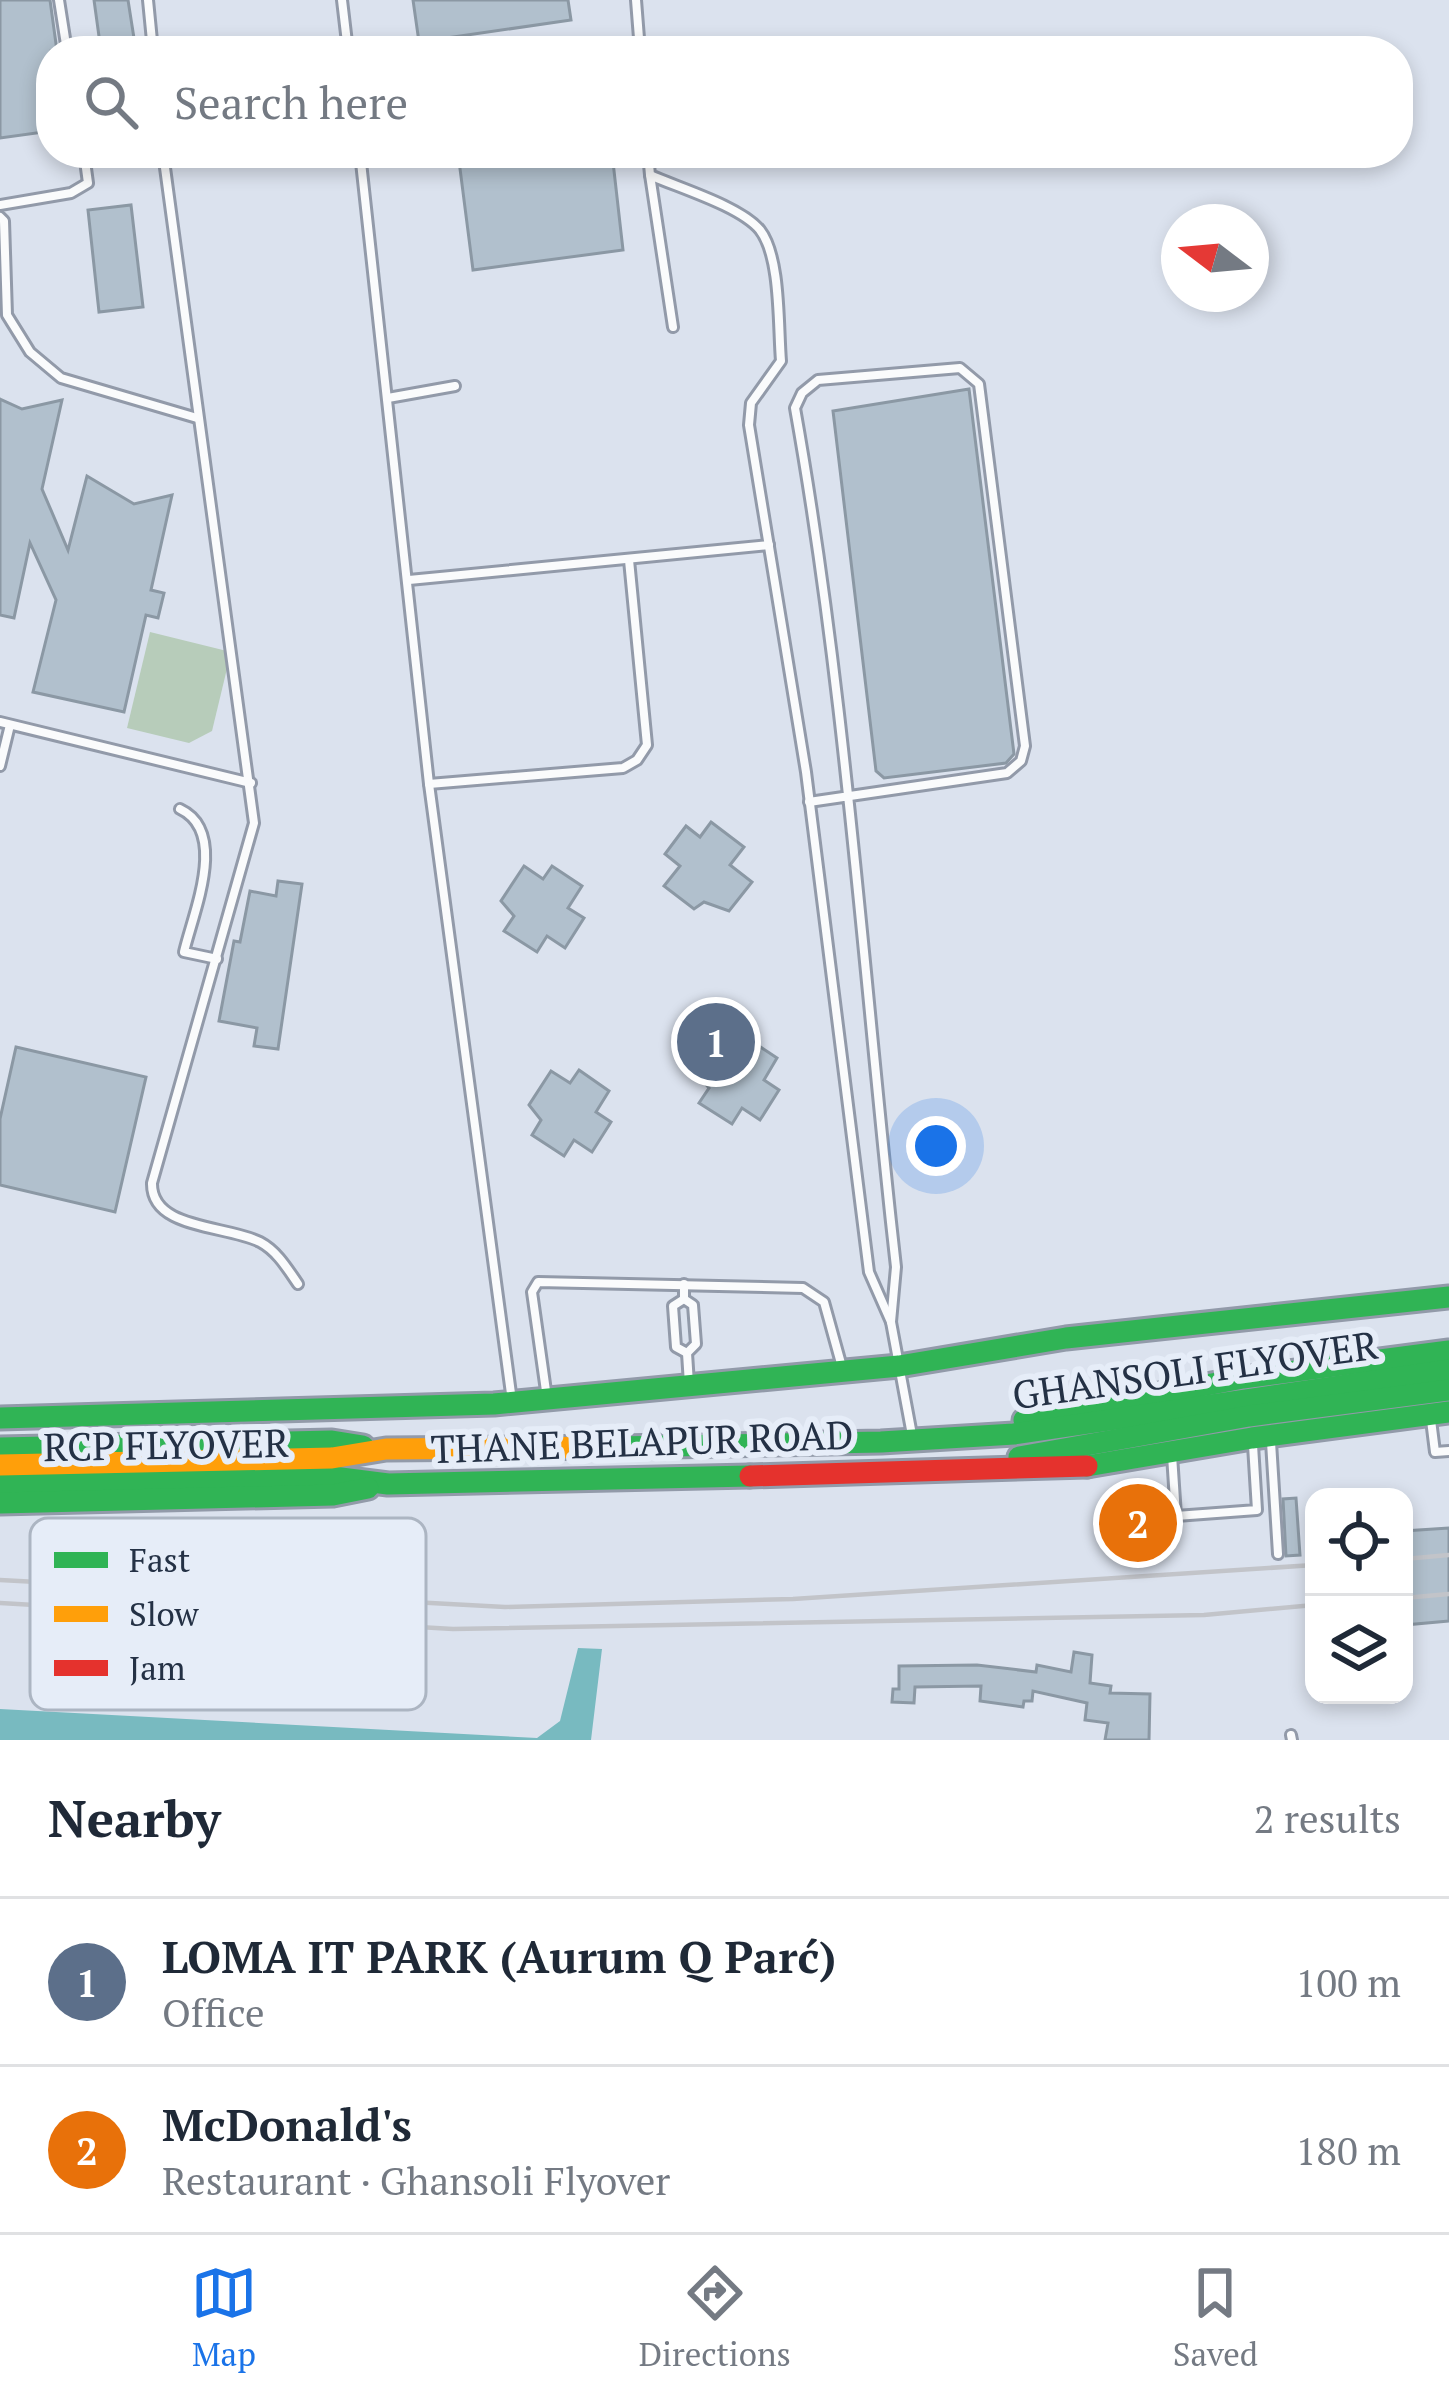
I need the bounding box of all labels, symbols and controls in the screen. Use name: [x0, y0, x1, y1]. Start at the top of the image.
search box: [36, 36, 1413, 168]
icon: search: [78, 69, 144, 135]
text: Search here: [174, 72, 408, 132]
north arrow: [1161, 204, 1269, 312]
pin: 1: [677, 997, 755, 1087]
your location: [906, 1116, 966, 1176]
street label: GHANSOLI FLYOVER: [1009, 1318, 1381, 1420]
street label: THANE BELAPUR ROAD: [430, 1408, 854, 1474]
street label: RCP FLYOVER: [43, 1416, 289, 1472]
pin: 2: [1099, 1478, 1177, 1568]
map controls: [1305, 1488, 1413, 1704]
button: locate: [1305, 1488, 1413, 1596]
legend: [30, 1518, 426, 1710]
text: Fast: [129, 1538, 190, 1581]
text: Slow: [129, 1592, 199, 1635]
button: layers: [1305, 1596, 1413, 1704]
text: Jam: [129, 1646, 185, 1689]
text: Nearby: [48, 1784, 221, 1852]
text: 2 results: [1254, 1792, 1401, 1844]
text: LOMA IT PARK (Aurum Q Parć): [162, 1926, 836, 1986]
text: 1: [76, 1956, 98, 2008]
text: 100 m: [1296, 1956, 1401, 2008]
text: Office: [162, 1986, 265, 2038]
text: McDonald's: [162, 2094, 412, 2154]
text: 2: [76, 2124, 98, 2176]
text: 180 m: [1296, 2124, 1401, 2176]
text: Restaurant · Ghansoli Flyover: [162, 2154, 670, 2206]
tab: Map: [191, 2260, 257, 2375]
tab: Directions: [639, 2260, 791, 2375]
tab: Saved: [1173, 2260, 1258, 2375]

